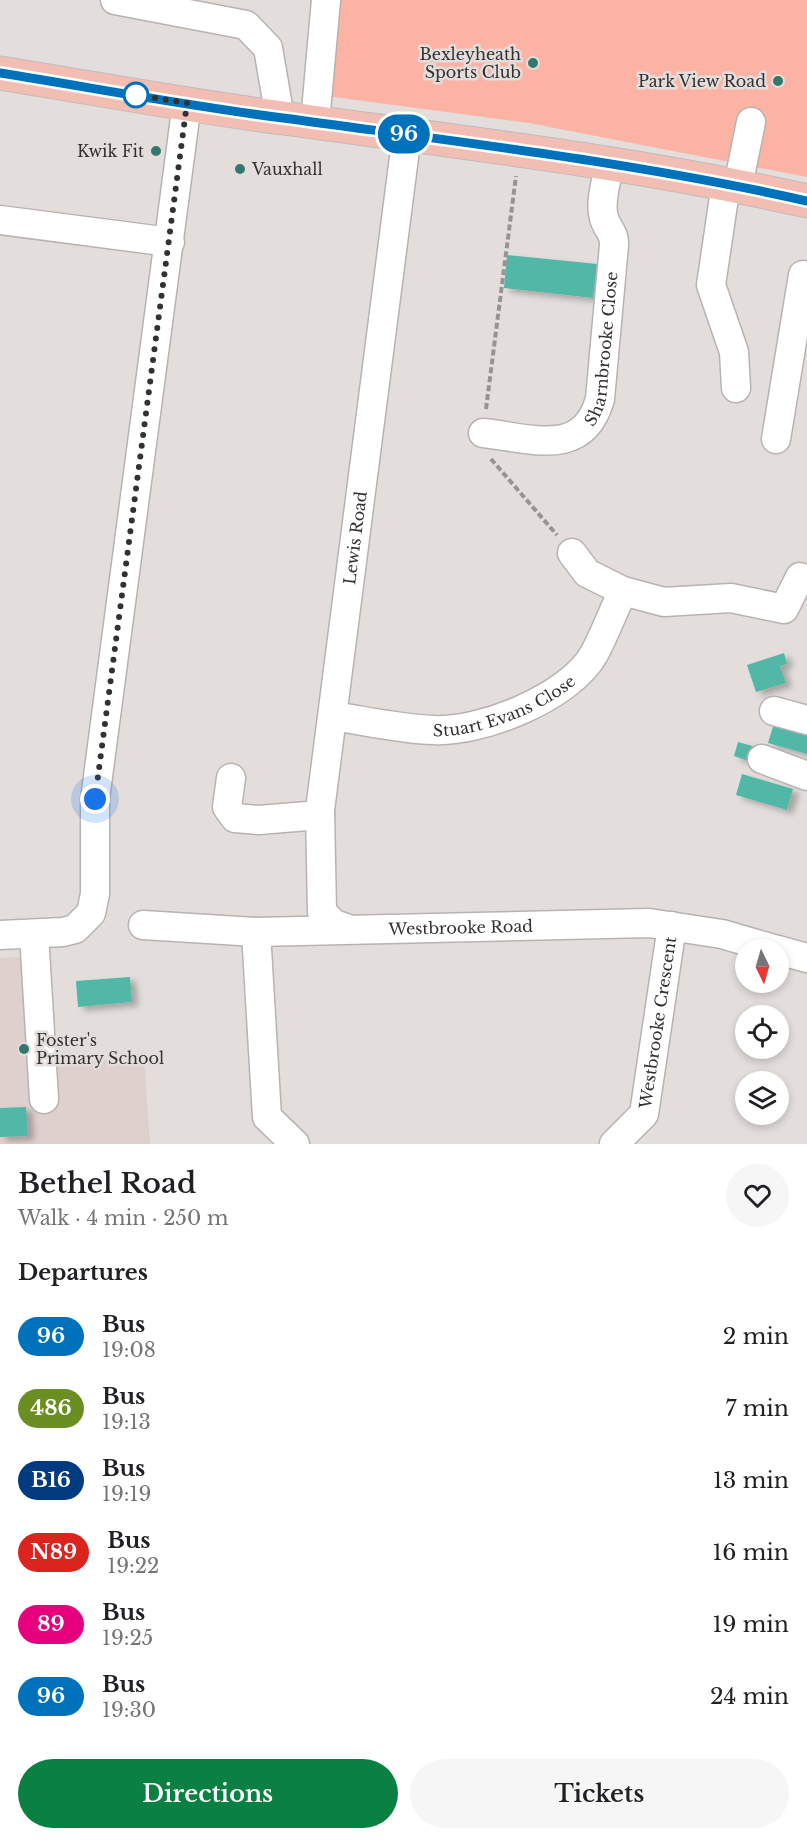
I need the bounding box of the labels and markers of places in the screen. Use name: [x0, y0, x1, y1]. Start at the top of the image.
place label: Bexleyheath Sports Club: [420, 44, 521, 82]
marker: Bexleyheath Sports Club: [526, 56, 540, 70]
place label: Park View Road: [638, 71, 766, 91]
marker: Park View Road: [771, 74, 785, 88]
unlabelled marker: [123, 82, 149, 108]
place label: Kwik Fit: [77, 141, 144, 161]
marker: Kwik Fit: [149, 144, 163, 158]
place label: Vauxhall: [251, 159, 323, 179]
marker: Vauxhall: [233, 162, 247, 176]
place label: Foster's Primary School: [36, 1030, 164, 1068]
marker: Foster's Primary School: [17, 1042, 31, 1056]

